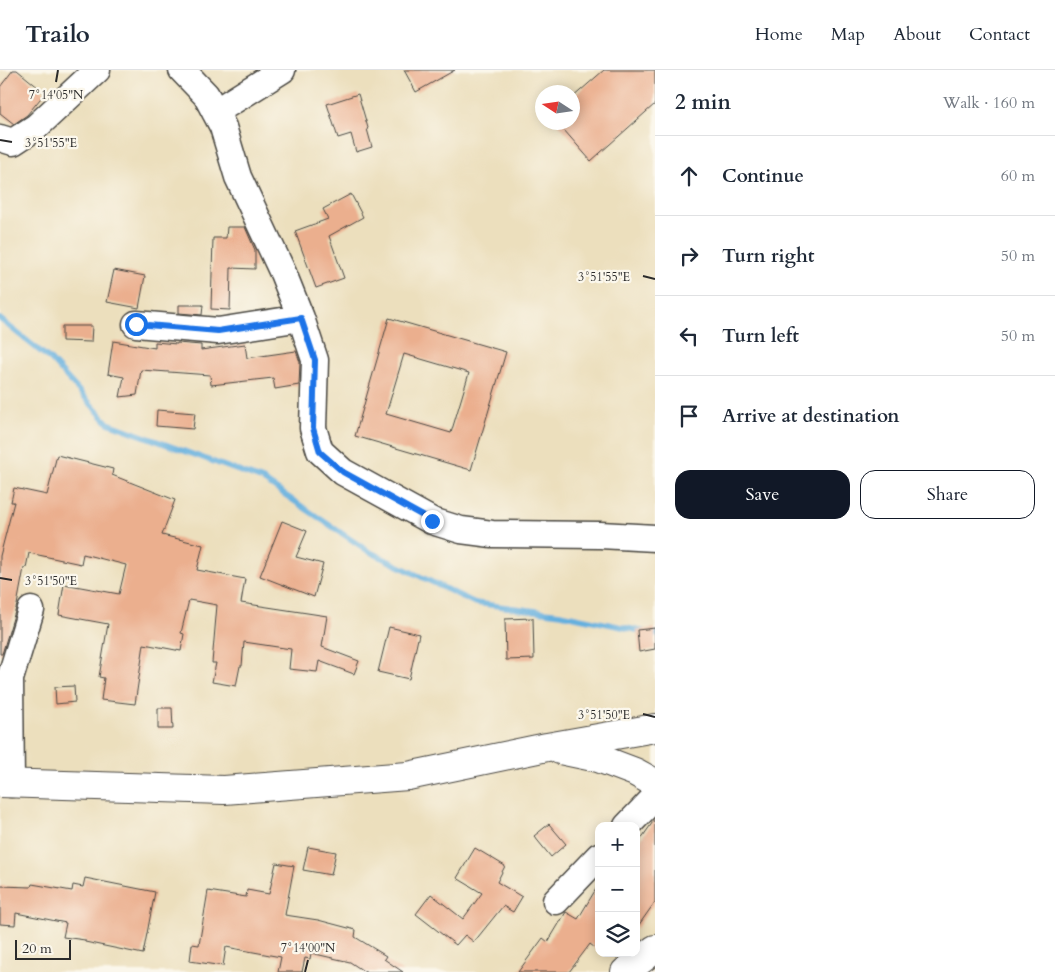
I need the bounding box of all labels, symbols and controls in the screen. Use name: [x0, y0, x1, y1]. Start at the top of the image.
text: Trailo: [25, 18, 90, 51]
text: Home: [755, 22, 803, 47]
text: Map: [831, 22, 865, 47]
text: About: [893, 22, 941, 47]
text: Contact: [969, 22, 1030, 47]
north arrow: [535, 85, 580, 130]
text: 7°14'05"N: [29, 87, 84, 103]
text: 2 min: [675, 88, 731, 117]
text: Walk · 160 m: [943, 92, 1035, 114]
text: 3°51'55"E: [25, 135, 77, 151]
icon: ahead: [675, 162, 703, 190]
text: Continue: [722, 163, 804, 189]
text: 60 m: [1001, 165, 1035, 187]
icon: right: [675, 242, 703, 270]
text: Turn right: [722, 243, 814, 269]
text: 50 m: [1001, 245, 1035, 267]
text: 3°51'55"E: [578, 269, 630, 285]
route start: [125, 313, 148, 336]
icon: left: [675, 322, 703, 350]
text: Turn left: [722, 323, 799, 349]
text: 50 m: [1001, 325, 1035, 347]
icon: arrive: [675, 402, 703, 430]
text: Arrive at destination: [722, 403, 899, 429]
button: Save: [675, 470, 850, 519]
button: Share: [860, 470, 1035, 519]
route end: [421, 510, 444, 533]
text: 3°51'50"E: [25, 573, 77, 589]
text: 3°51'50"E: [578, 707, 630, 723]
map controls: [595, 822, 640, 957]
button: +: [595, 822, 640, 867]
button: −: [595, 867, 640, 912]
button: layers: [595, 912, 640, 957]
scale bar: [15, 937, 71, 960]
text: 20 m: [22, 939, 52, 958]
text: 7°14'00"N: [281, 940, 336, 956]

